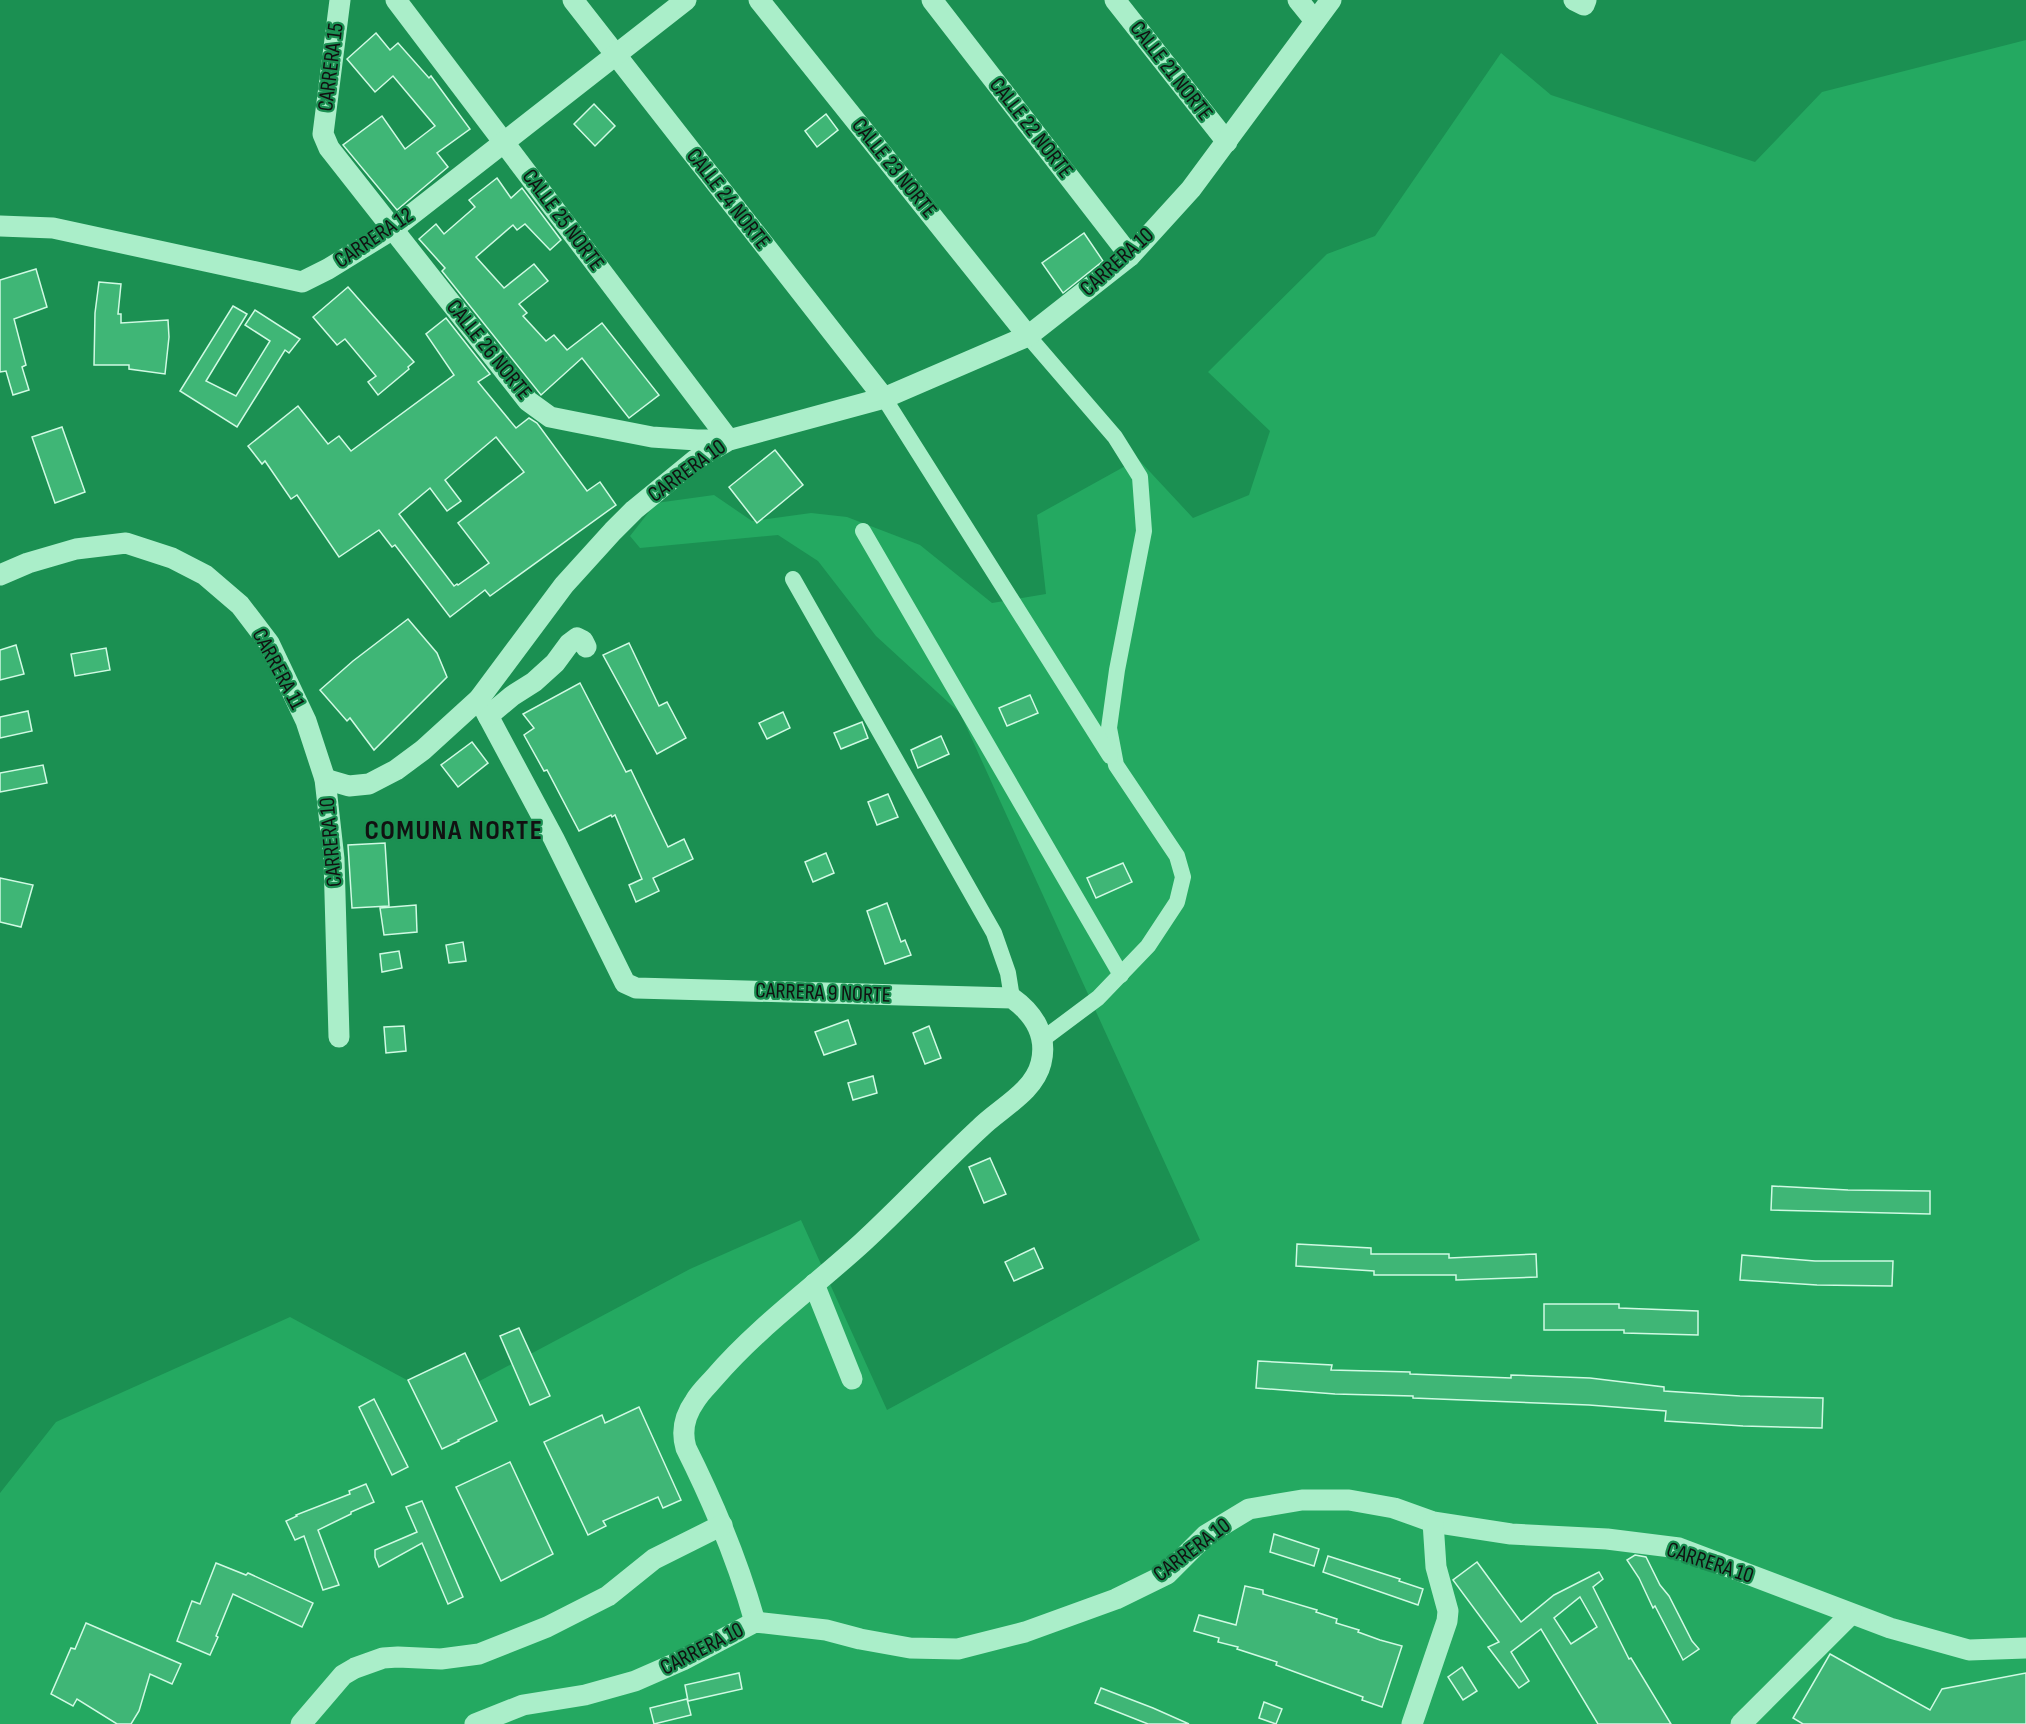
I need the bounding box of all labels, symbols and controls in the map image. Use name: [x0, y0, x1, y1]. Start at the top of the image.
street label: CALLE 21 NORTE: [1124, 16, 1218, 126]
street label: CARRERA 15: [312, 21, 350, 113]
street label: CALLE 22 NORTE: [983, 72, 1079, 184]
street label: CALLE 23 NORTE: [846, 113, 942, 223]
street label: CALLE 24 NORTE: [680, 143, 776, 255]
street label: CALLE 25 NORTE: [516, 164, 610, 276]
street label: CARRERA 12: [329, 202, 419, 274]
street label: CARRERA 10: [1075, 222, 1159, 302]
street label: CALLE 26 NORTE: [440, 294, 538, 406]
street label: CARRERA 10: [643, 434, 731, 508]
street label: CARRERA 11: [245, 624, 311, 714]
street label: CARRERA 10: [314, 796, 348, 888]
district label: COMUNA NORTE: [365, 814, 543, 847]
street label: CARRERA 9 NORTE: [755, 977, 891, 1009]
street label: CARRERA 10: [1148, 1512, 1236, 1588]
street label: CARRERA 10: [1663, 1536, 1757, 1590]
street label: CARRERA 10: [656, 1617, 748, 1681]

